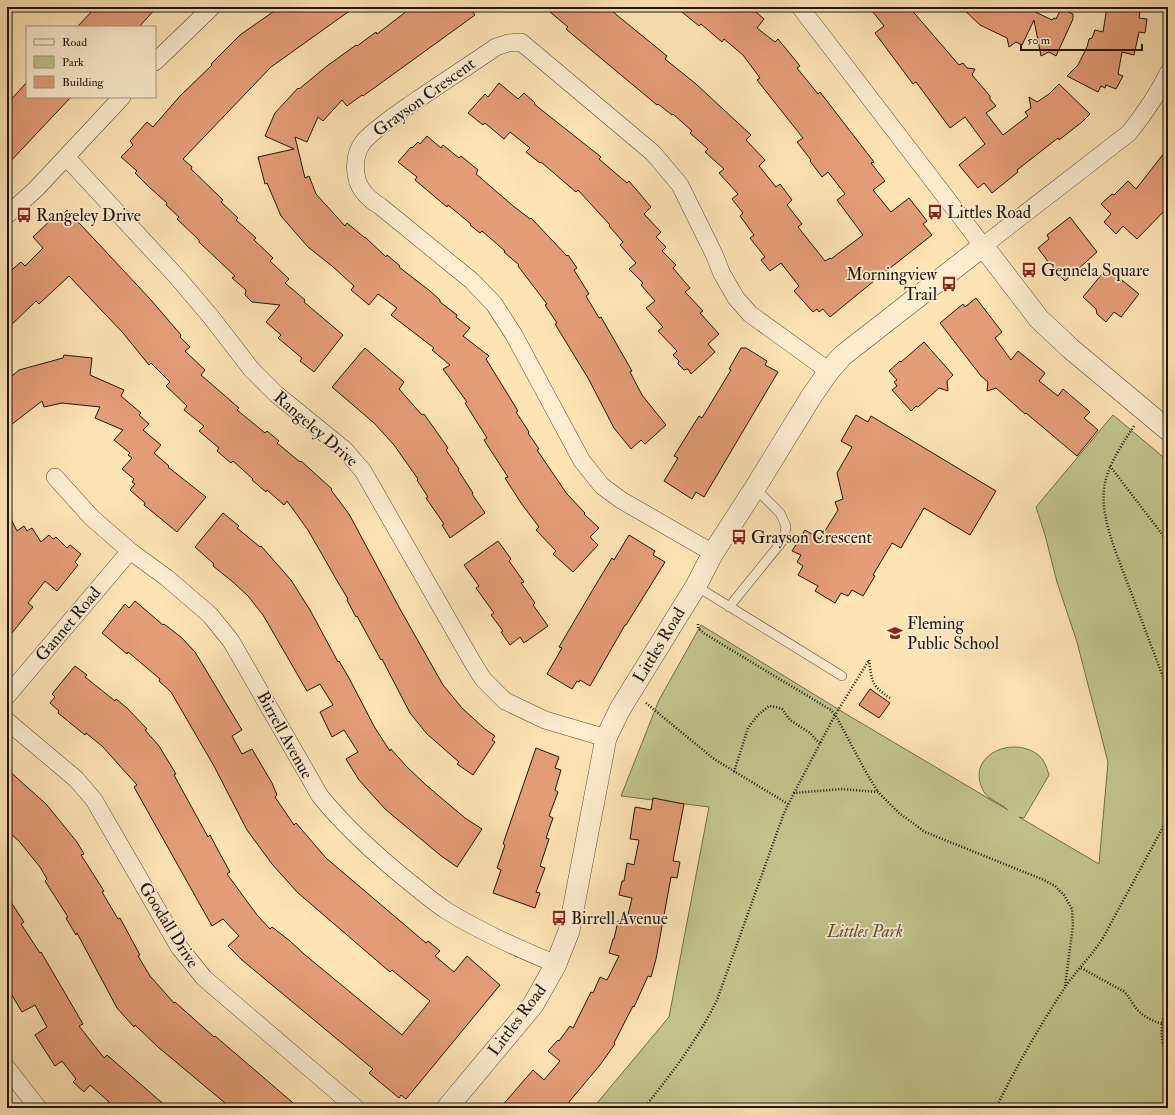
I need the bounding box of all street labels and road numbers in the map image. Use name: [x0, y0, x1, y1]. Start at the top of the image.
street label: Grayson Crescent: [369, 53, 480, 142]
street label: Rangeley Drive: [269, 387, 362, 472]
street label: Gannet Road: [31, 582, 106, 665]
street label: Littles Road: [628, 603, 690, 686]
street label: Birrell Avenue: [252, 688, 318, 782]
street label: Goodall Drive: [134, 878, 204, 972]
street label: Littles Road: [483, 980, 551, 1060]

